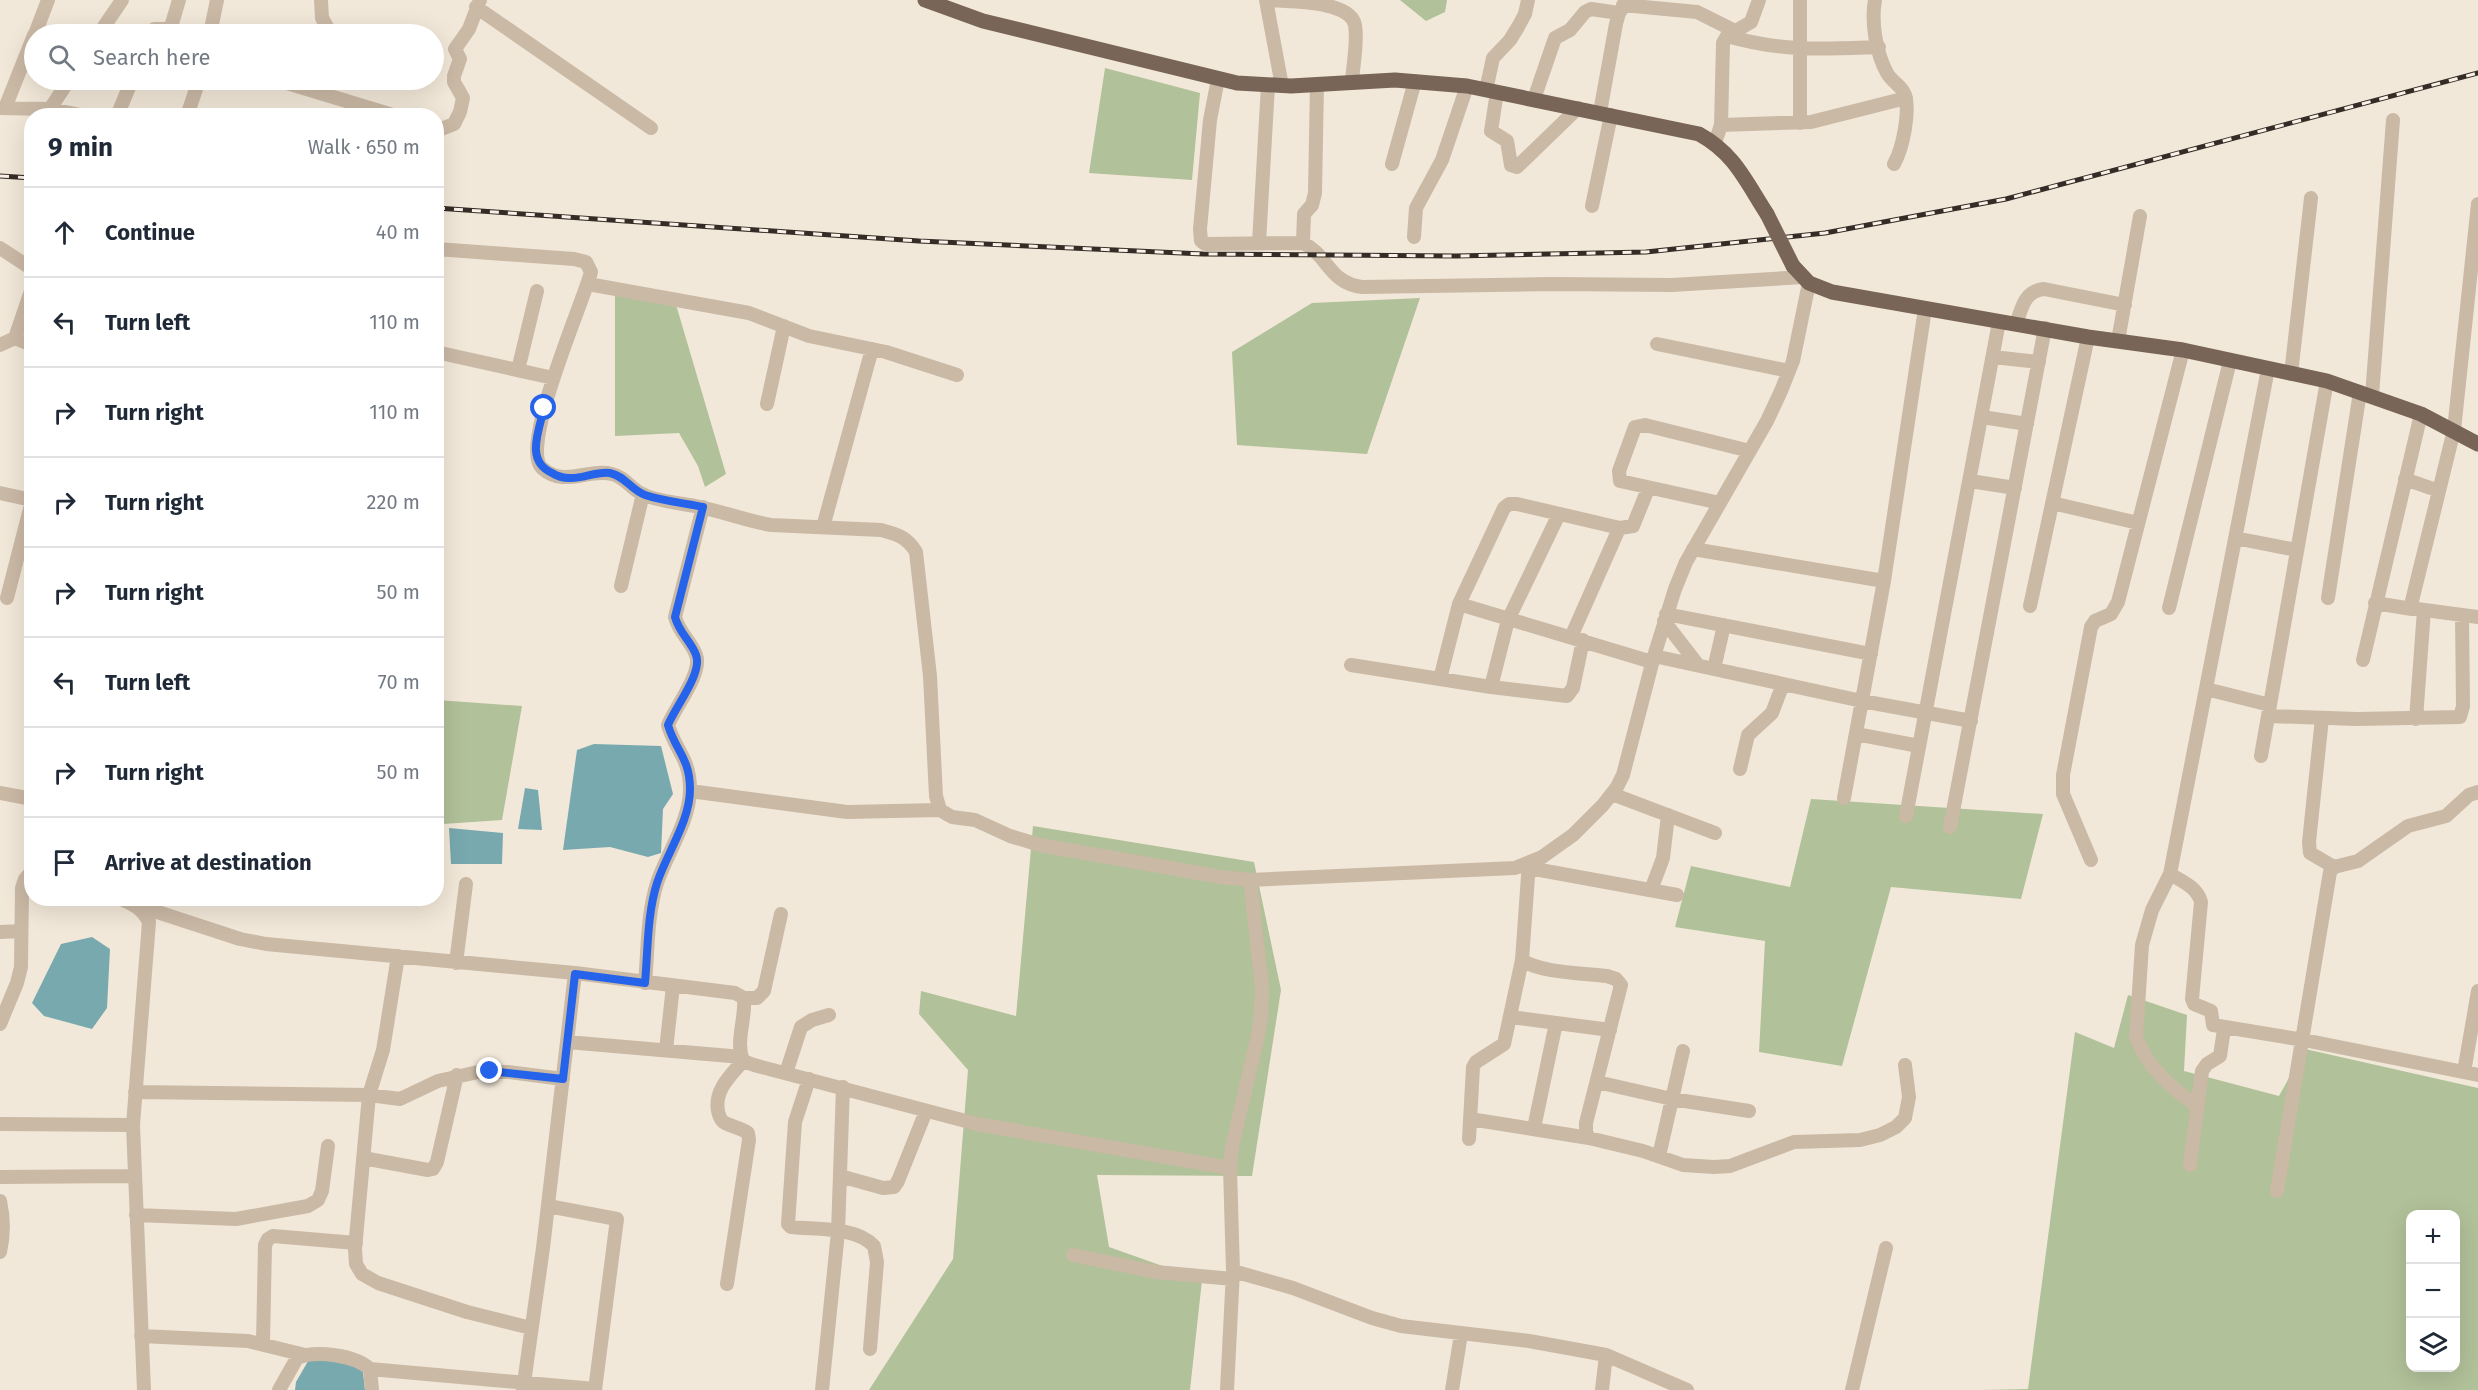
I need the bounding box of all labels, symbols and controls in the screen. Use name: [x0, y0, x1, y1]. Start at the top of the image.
search box: [24, 24, 444, 90]
icon: search: [45, 41, 78, 74]
text: Search here: [93, 44, 211, 71]
text: 9 min: [48, 132, 113, 163]
text: Walk · 650 m: [308, 135, 420, 159]
icon: ahead: [48, 216, 81, 249]
text: Continue: [105, 219, 195, 246]
text: 40 m: [376, 220, 420, 244]
icon: left: [48, 306, 81, 339]
text: Turn left: [105, 309, 190, 336]
text: 110 m: [369, 310, 420, 334]
route start: [530, 394, 556, 420]
icon: right: [48, 396, 81, 429]
text: Turn right: [105, 399, 204, 426]
text: 110 m: [369, 400, 420, 424]
icon: right: [48, 486, 81, 519]
text: Turn right: [105, 489, 204, 516]
text: 220 m: [367, 490, 420, 514]
icon: right: [48, 576, 81, 609]
text: Turn right: [105, 579, 204, 606]
text: 50 m: [376, 580, 420, 604]
icon: left: [48, 666, 81, 699]
text: Turn left: [105, 669, 190, 696]
text: 70 m: [378, 670, 420, 694]
icon: right: [48, 756, 81, 789]
text: Turn right: [105, 759, 204, 786]
text: 50 m: [376, 760, 420, 784]
icon: arrive: [48, 846, 81, 879]
text: Arrive at destination: [105, 849, 312, 876]
route end: [476, 1057, 502, 1083]
map controls: [2406, 1210, 2460, 1372]
button: +: [2406, 1210, 2460, 1264]
button: −: [2406, 1264, 2460, 1318]
button: layers: [2406, 1318, 2460, 1372]

